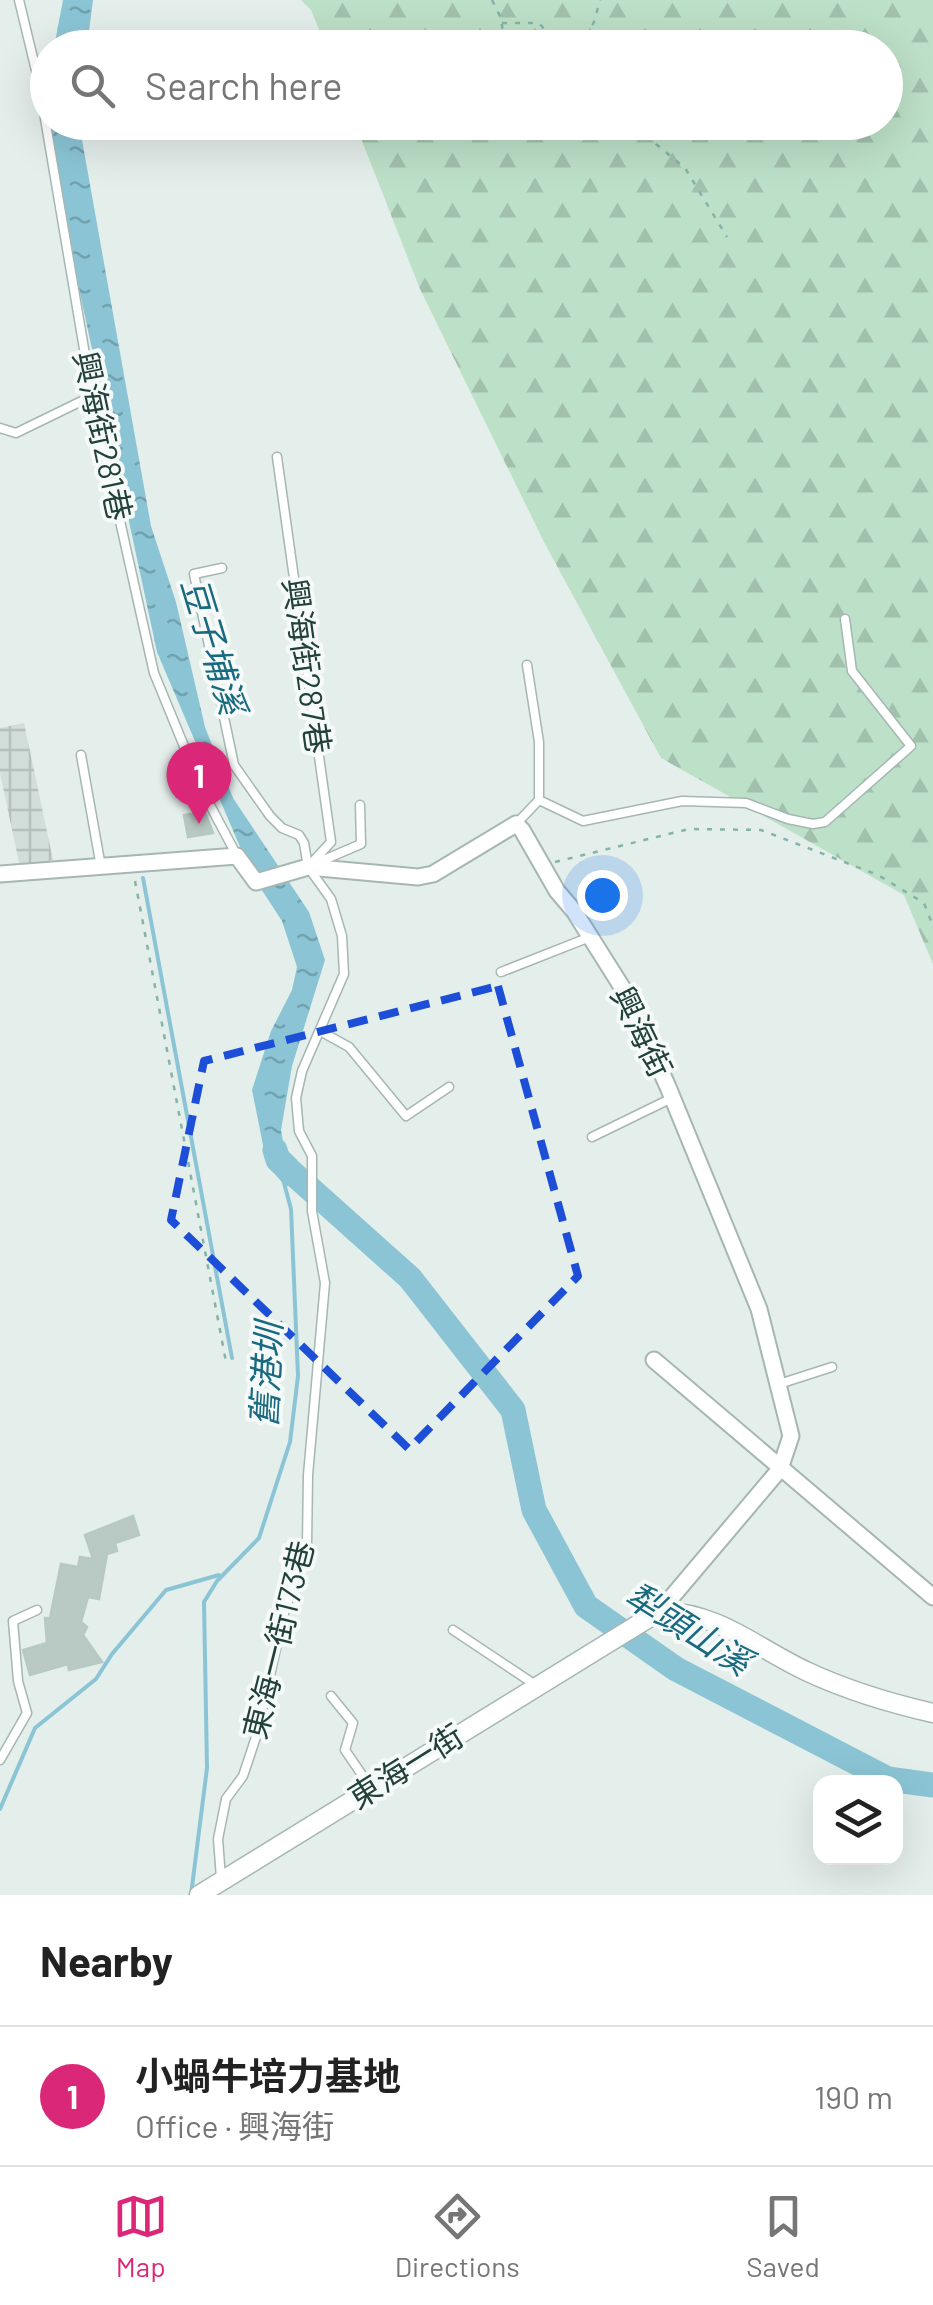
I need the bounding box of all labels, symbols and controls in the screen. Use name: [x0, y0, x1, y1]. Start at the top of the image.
search box: [30, 30, 903, 140]
icon: search: [65, 58, 120, 113]
text: Search here: [145, 62, 343, 108]
street label: 興海街281巷: [67, 347, 140, 524]
water label: 豆子埔溪: [174, 572, 257, 723]
street label: 興海街287巷: [277, 575, 339, 756]
pin: 1: [166, 742, 232, 824]
your location: [577, 870, 628, 921]
street label: 興海街: [605, 980, 681, 1083]
water label: 舊港圳: [241, 1316, 289, 1428]
street label: 東海一街173巷: [234, 1537, 320, 1743]
water label: 犁頭山溪: [619, 1572, 764, 1685]
street label: 東海一街: [341, 1715, 469, 1815]
map controls: [813, 1775, 903, 1865]
button: layers: [813, 1775, 903, 1865]
text: Nearby: [40, 1935, 173, 1985]
text: 小蝸牛培力基地: [135, 2052, 401, 2098]
text: 1: [67, 2077, 78, 2115]
text: 190 m: [814, 2077, 893, 2115]
text: Office · 興海街: [135, 2106, 334, 2144]
tab: Map: [113, 2189, 168, 2283]
tab: Directions: [395, 2189, 520, 2283]
tab: Saved: [746, 2189, 820, 2283]

